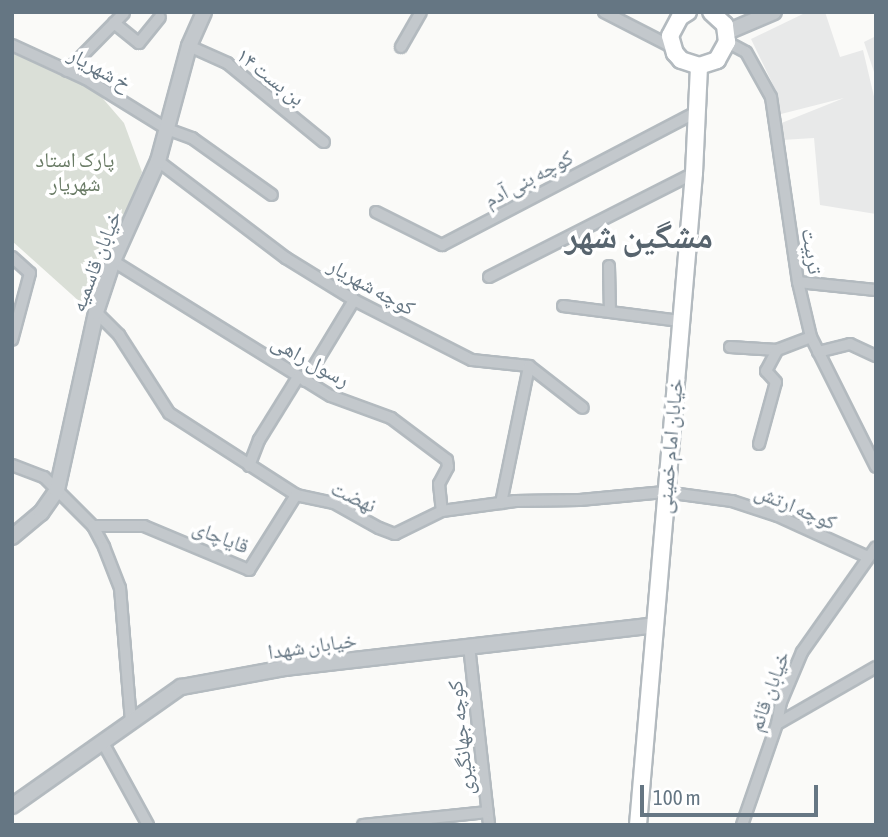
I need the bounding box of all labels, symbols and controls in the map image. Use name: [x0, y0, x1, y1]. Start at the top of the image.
street label: خ شهریار: [65, 41, 135, 95]
street label: بن بست ۱۴: [232, 42, 310, 110]
street label: کوچه بنی آدم: [479, 144, 577, 212]
park label: پارک استاد شهریار: [35, 146, 115, 196]
street label: خیابان قاسمیه: [64, 207, 126, 315]
district label: مشگین شهر: [565, 214, 713, 256]
street label: تربیت: [797, 226, 829, 276]
street label: کوچه شهریار: [324, 252, 420, 320]
street label: رسول راهی: [268, 328, 354, 392]
street label: خیابان امام خمینی: [651, 377, 687, 515]
street label: نهضت: [327, 475, 381, 517]
street label: کوچه ارتش: [752, 478, 840, 534]
street label: قایاچای: [189, 514, 253, 558]
street label: خیابان شهدا: [266, 626, 358, 664]
street label: خیابان قائم: [742, 647, 794, 735]
street label: کوچه جهانگیری: [441, 679, 479, 797]
scale bar: [643, 770, 822, 814]
text: 100 m: [653, 785, 701, 809]

